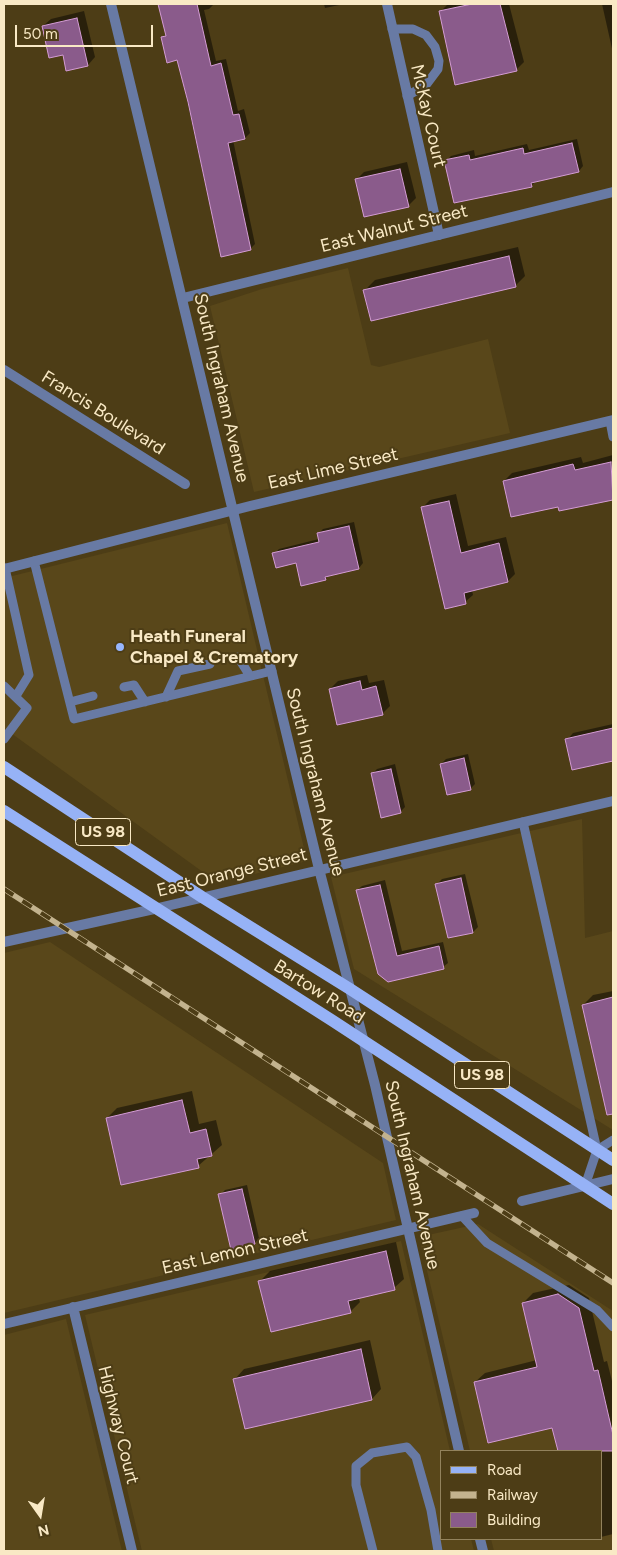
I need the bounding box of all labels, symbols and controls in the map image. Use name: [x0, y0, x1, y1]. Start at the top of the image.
scale bar: [18, 15, 155, 47]
text: 50 m: [23, 25, 58, 43]
street label: McKay Court: [406, 62, 450, 170]
street label: East Walnut Street: [318, 200, 470, 258]
street label: South Ingraham Avenue: [189, 291, 253, 485]
street label: Francis Boulevard: [37, 366, 169, 460]
street label: East Lime Street: [266, 444, 400, 494]
place label: Heath Funeral Chapel & Crematory: [130, 626, 298, 669]
marker: Heath Funeral Chapel & Crematory: [114, 641, 126, 653]
street label: South Ingraham Avenue: [281, 686, 349, 878]
road number: US 98: [76, 819, 130, 846]
street label: East Orange Street: [155, 844, 309, 902]
street label: Bartow Road: [270, 955, 368, 1029]
road number: US 98: [454, 1062, 510, 1088]
street label: South Ingraham Avenue: [380, 1078, 444, 1272]
street label: East Lemon Street: [160, 1225, 310, 1279]
street label: Highway Court: [93, 1364, 143, 1486]
legend: [440, 1450, 602, 1540]
text: Road: [487, 1461, 522, 1479]
text: Railway: [487, 1486, 538, 1504]
north arrow: [15, 1490, 65, 1540]
text: Building: [487, 1511, 541, 1529]
text: N: [36, 1521, 51, 1540]

